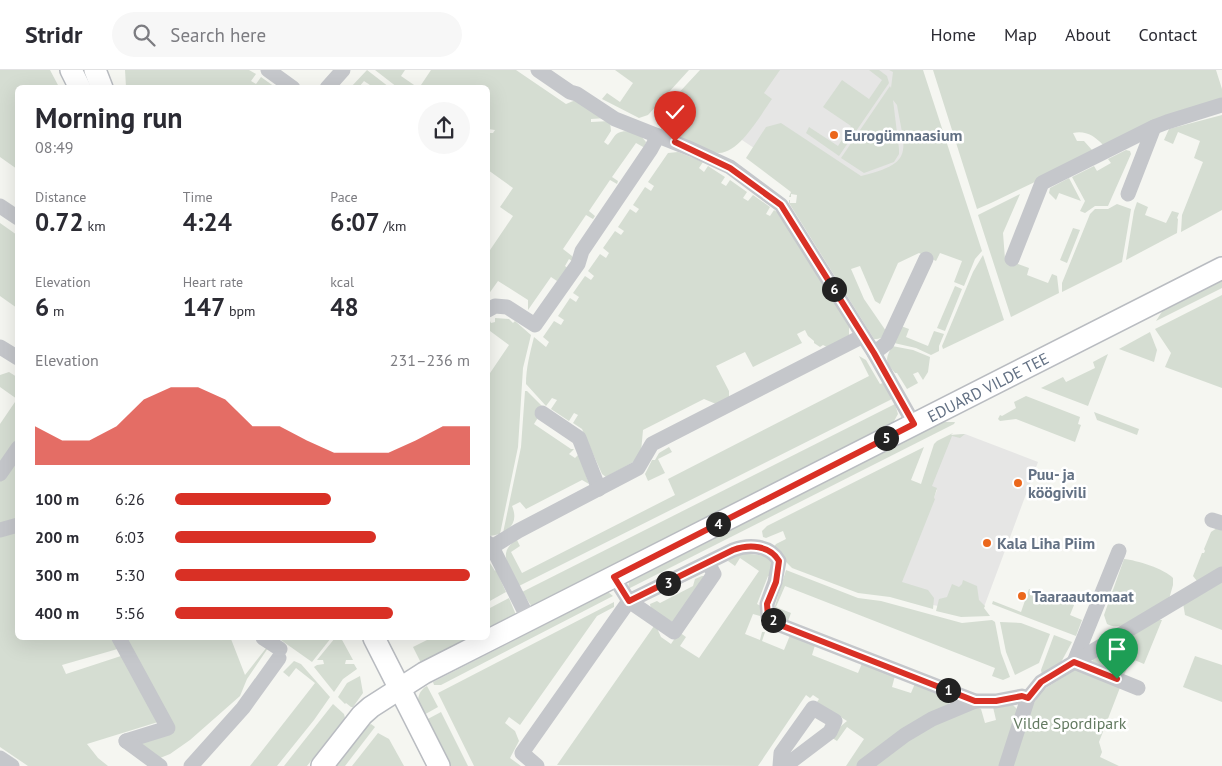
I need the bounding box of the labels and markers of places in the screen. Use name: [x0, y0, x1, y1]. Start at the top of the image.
pin: [654, 91, 696, 142]
place label: Eurogümnaasium: [844, 125, 962, 145]
marker: Eurogümnaasium: [828, 129, 840, 141]
pin: 6: [822, 276, 846, 302]
pin: 5: [874, 426, 898, 450]
place label: Puu- ja köögivili: [1028, 464, 1087, 502]
marker: Puu- ja köögivili: [1012, 477, 1024, 489]
pin: 4: [706, 512, 730, 536]
place label: Kala Liha Piim: [997, 533, 1095, 553]
marker: Kala Liha Piim: [981, 537, 993, 549]
pin: 3: [656, 570, 680, 596]
place label: Taaraautomaat: [1032, 586, 1134, 606]
marker: Taaraautomaat: [1016, 590, 1028, 602]
pin: 2: [760, 608, 786, 632]
pin: [1096, 628, 1138, 679]
pin: 1: [936, 678, 960, 702]

